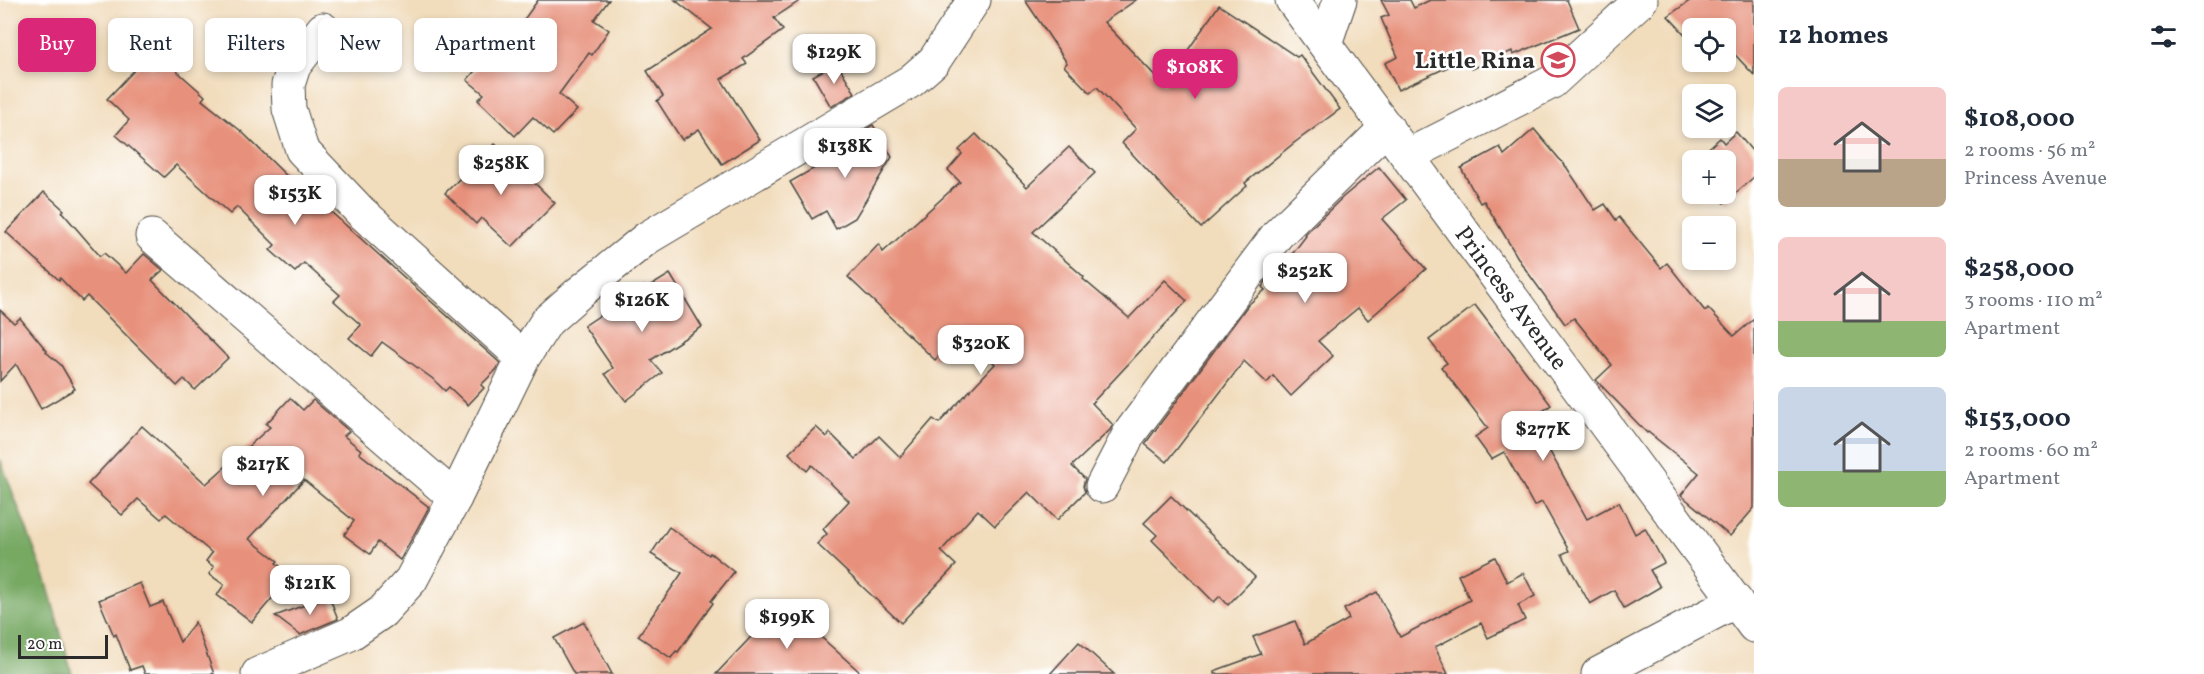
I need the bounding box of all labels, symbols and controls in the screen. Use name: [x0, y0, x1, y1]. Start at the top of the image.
chip: Buy: [18, 18, 96, 72]
chip: Rent: [108, 18, 193, 72]
chip: Filters: [205, 18, 306, 72]
chip: New: [318, 18, 402, 72]
chip: Apartment: [414, 18, 557, 72]
map controls: [1682, 18, 1736, 270]
button: locate: [1682, 18, 1736, 72]
text: 12 homes: [1778, 18, 1889, 54]
icon: filters: [2147, 20, 2180, 53]
pin: $129K: [792, 34, 876, 85]
text: $129K: [806, 39, 862, 67]
school or university icon: Little Rina: [1540, 42, 1576, 78]
place label: Little Rina: [1415, 45, 1535, 79]
pin: $108K: [1153, 49, 1237, 100]
text: $108K: [1167, 54, 1223, 82]
button: layers: [1682, 84, 1736, 138]
text: $108,000: [1964, 101, 2075, 137]
icon: home: [1826, 111, 1898, 183]
pin: $138K: [803, 128, 887, 179]
text: $138K: [818, 133, 872, 161]
text: 2 rooms · 56 m²: [1964, 137, 2095, 165]
pin: $258K: [459, 145, 543, 196]
text: $258K: [473, 150, 529, 178]
button: +: [1682, 150, 1736, 204]
text: Princess Avenue: [1964, 165, 2107, 193]
pin: $153K: [253, 175, 337, 226]
text: $153K: [268, 180, 322, 208]
button: −: [1682, 216, 1736, 270]
street label: Princess Avenue: [1445, 220, 1575, 378]
text: $258,000: [1964, 251, 2074, 287]
pin: $252K: [1263, 253, 1347, 304]
text: $252K: [1277, 258, 1333, 286]
icon: home: [1826, 261, 1898, 333]
pin: $126K: [600, 282, 684, 333]
text: $126K: [614, 287, 670, 315]
text: 3 rooms · 110 m²: [1964, 287, 2103, 315]
text: Apartment: [1964, 315, 2060, 343]
pin: $320K: [939, 325, 1023, 376]
text: $320K: [952, 330, 1010, 358]
text: $153,000: [1964, 401, 2071, 437]
pin: $277K: [1501, 411, 1585, 462]
icon: home: [1826, 411, 1898, 483]
text: $277K: [1516, 416, 1570, 444]
text: 2 rooms · 60 m²: [1964, 437, 2098, 465]
pin: $217K: [221, 446, 305, 497]
text: $217K: [236, 451, 290, 479]
text: Apartment: [1964, 465, 2060, 493]
pin: $121K: [268, 565, 352, 616]
text: $121K: [284, 570, 336, 598]
pin: $199K: [745, 599, 829, 650]
text: $199K: [759, 604, 815, 632]
scale bar: [18, 632, 108, 660]
text: 20 m: [27, 634, 62, 656]

